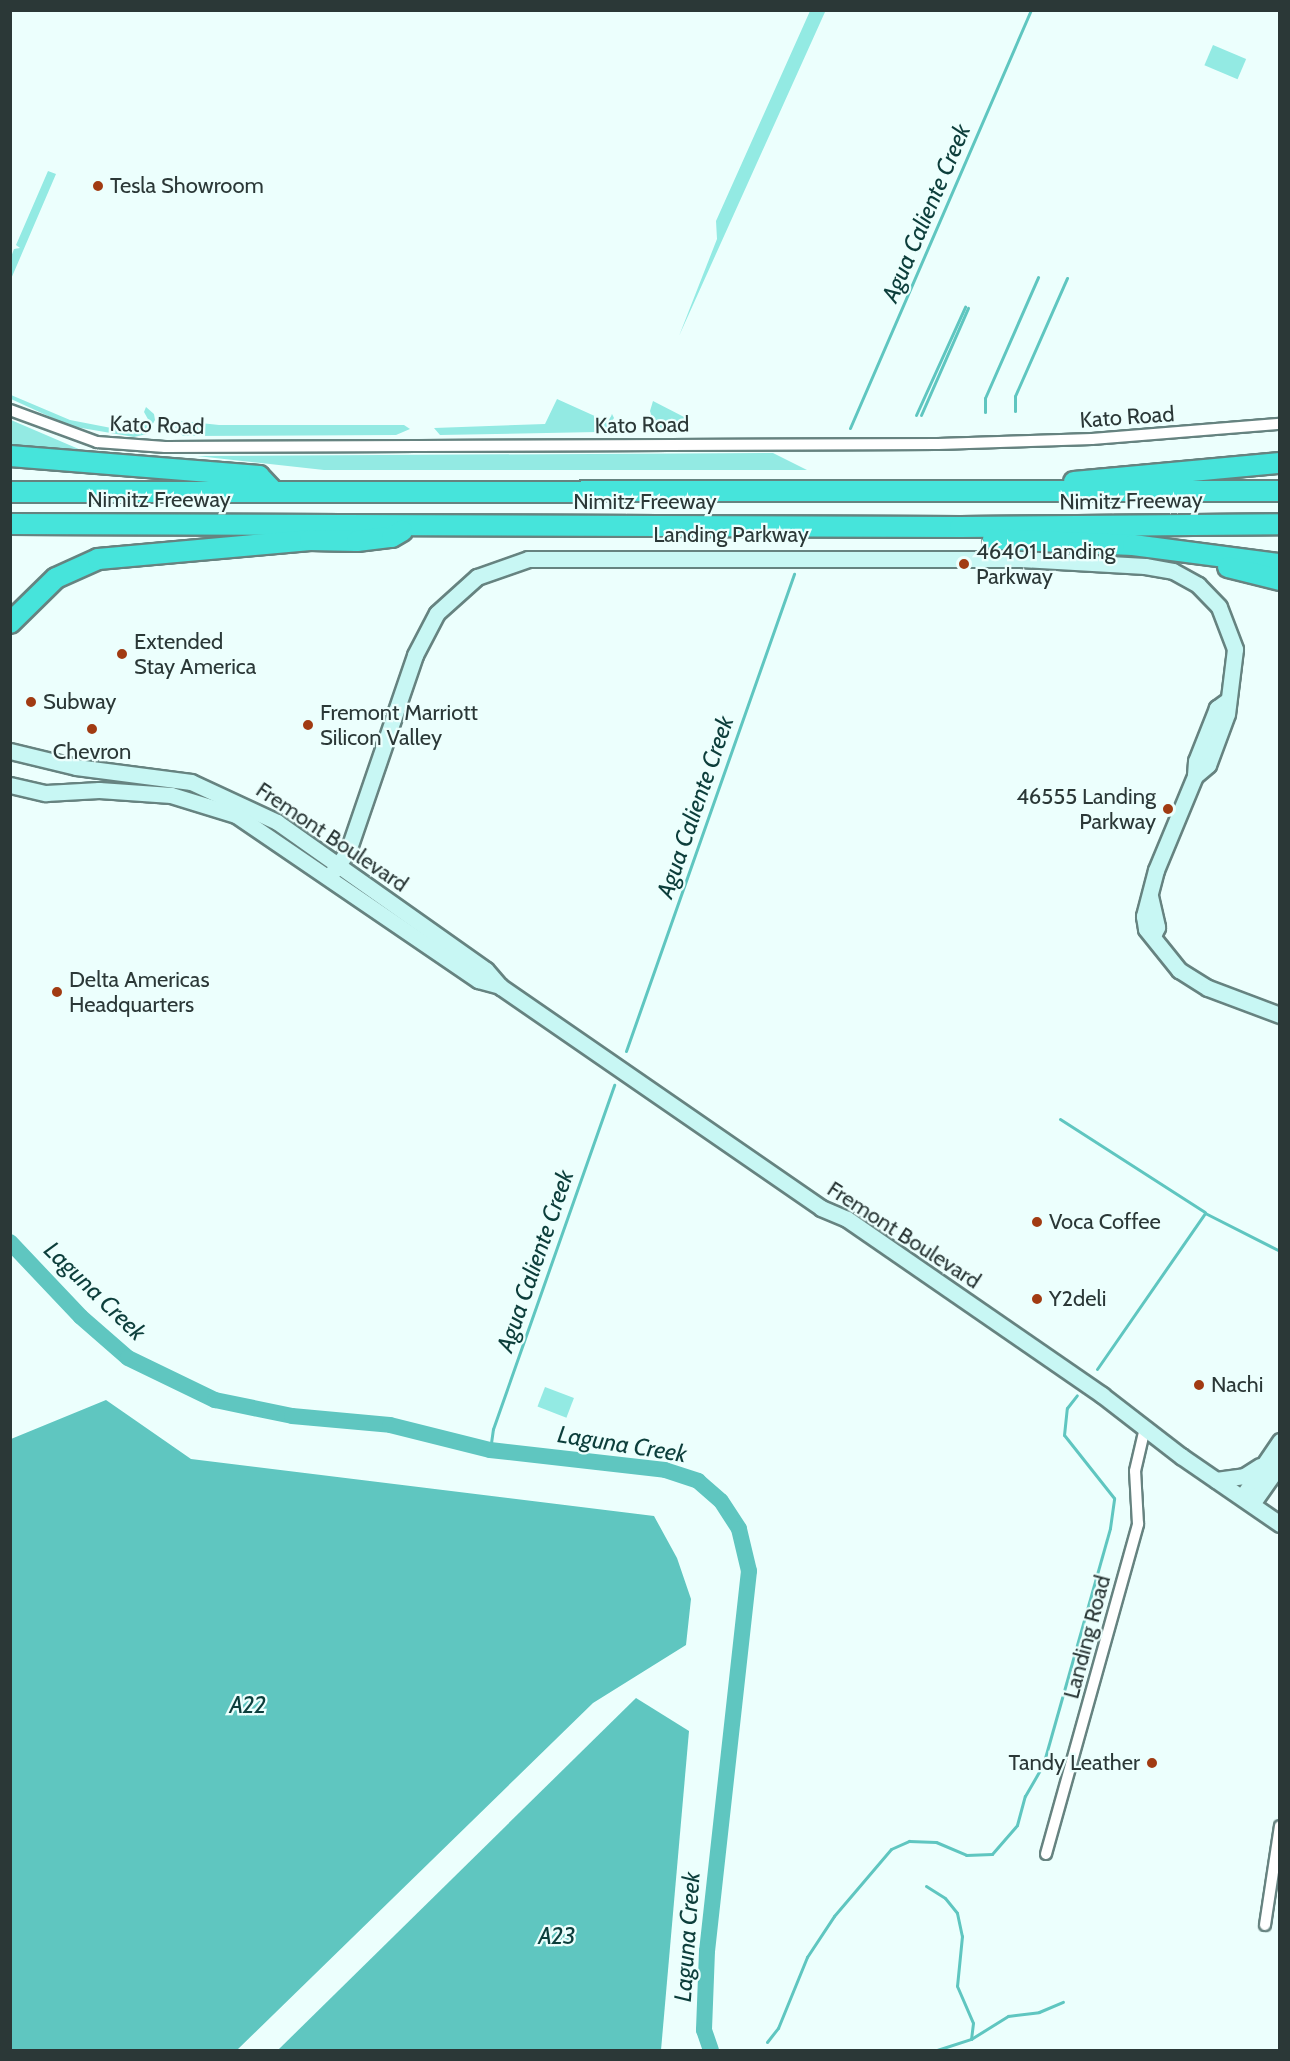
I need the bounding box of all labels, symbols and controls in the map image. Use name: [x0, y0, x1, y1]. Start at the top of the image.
water label: Agua Caliente Creek: [875, 120, 977, 306]
place label: Tesla Showroom: [110, 173, 264, 199]
marker: Tesla Showroom: [91, 179, 105, 193]
street label: Kato Road: [1079, 401, 1175, 433]
street label: Kato Road: [109, 410, 205, 440]
street label: Kato Road: [594, 411, 690, 439]
street label: Nimitz Freeway: [87, 487, 231, 513]
street label: Nimitz Freeway: [1059, 487, 1203, 515]
street label: Nimitz Freeway: [573, 489, 717, 515]
street label: Landing Parkway: [653, 522, 809, 548]
place label: 46401 Landing Parkway: [976, 538, 1115, 590]
marker: 46401 Landing Parkway: [957, 557, 971, 571]
place label: Extended Stay America: [134, 628, 256, 680]
marker: Extended Stay America: [115, 647, 129, 661]
place label: Subway: [43, 689, 116, 715]
marker: Subway: [24, 695, 38, 709]
place label: Fremont Marriott Silicon Valley: [320, 699, 478, 750]
water label: Agua Caliente Creek: [650, 712, 740, 902]
marker: Fremont Marriott Silicon Valley: [301, 718, 315, 732]
marker: Chevron: [85, 722, 99, 736]
place label: Chevron: [53, 739, 131, 765]
street label: Fremont Boulevard: [251, 776, 413, 898]
place label: 46555 Landing Parkway: [1016, 783, 1156, 834]
marker: 46555 Landing Parkway: [1161, 802, 1175, 816]
place label: Delta Americas Headquarters: [69, 966, 210, 1017]
marker: Delta Americas Headquarters: [50, 985, 64, 999]
water label: Agua Caliente Creek: [490, 1166, 580, 1356]
street label: Fremont Boulevard: [822, 1176, 986, 1294]
place label: Voca Coffee: [1049, 1209, 1161, 1235]
marker: Voca Coffee: [1030, 1215, 1044, 1229]
water label: Laguna Creek: [38, 1235, 152, 1347]
place label: Y2deli: [1049, 1286, 1106, 1312]
marker: Y2deli: [1030, 1292, 1044, 1306]
place label: Nachi: [1211, 1372, 1263, 1398]
marker: Nachi: [1192, 1378, 1206, 1392]
water label: Laguna Creek: [555, 1420, 689, 1468]
street label: Landing Road: [1058, 1572, 1116, 1702]
water label: A22: [229, 1691, 267, 1719]
place label: Tandy Leather: [1009, 1750, 1140, 1776]
marker: Tandy Leather: [1145, 1756, 1159, 1770]
water label: Laguna Creek: [668, 1871, 706, 2003]
water label: A23: [538, 1922, 576, 1950]

